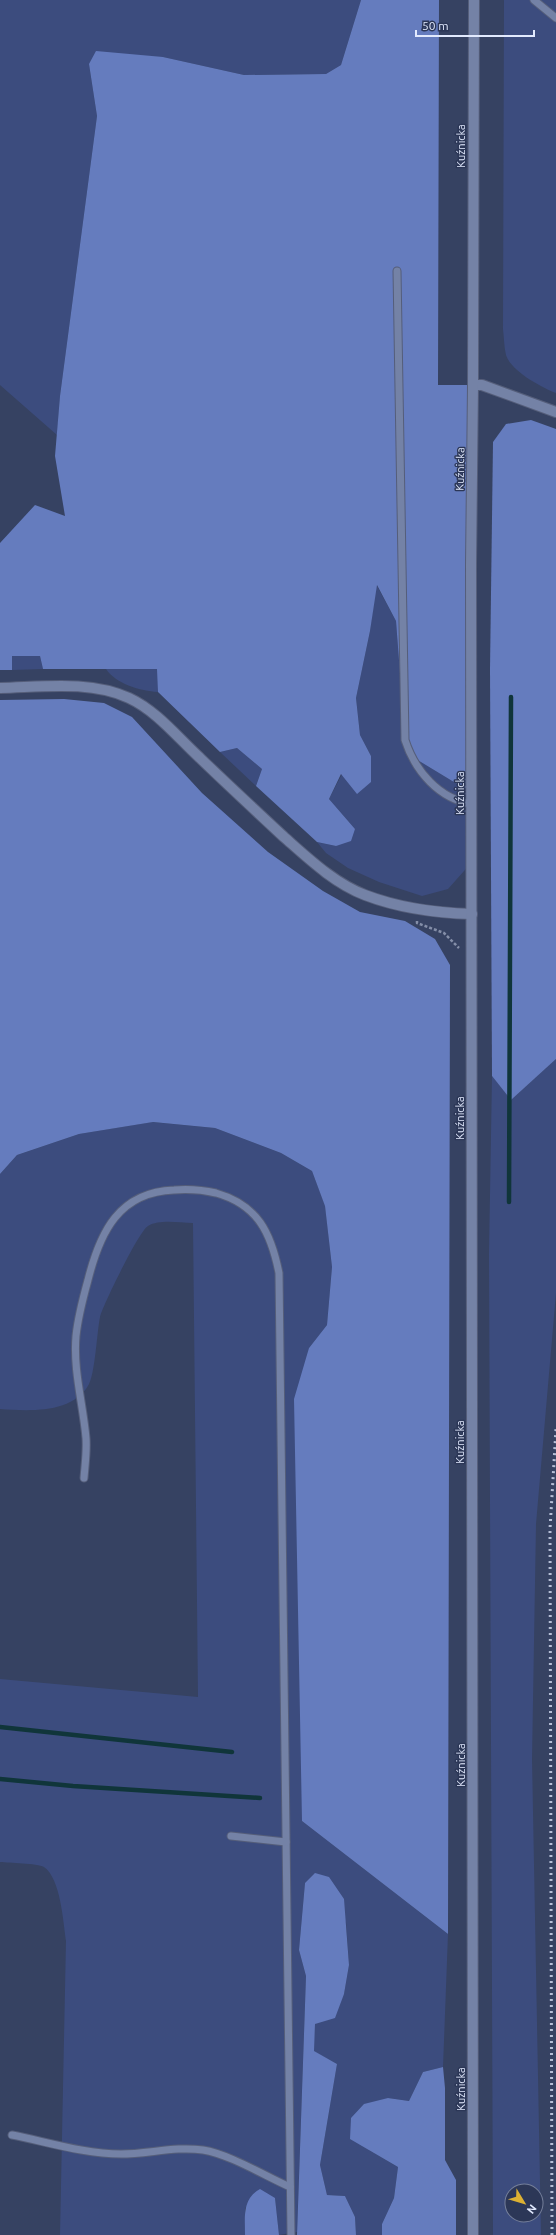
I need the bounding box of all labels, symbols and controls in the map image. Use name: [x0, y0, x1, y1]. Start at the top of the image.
scale bar: [416, 12, 534, 38]
text: 50 m: [422, 19, 449, 32]
street label: Kuźnicka: [455, 124, 467, 168]
street label: Kuźnicka: [454, 447, 466, 491]
street label: Kuźnicka: [454, 771, 466, 815]
street label: Kuźnicka: [454, 1096, 466, 1140]
street label: Kuźnicka: [454, 1420, 466, 1464]
street label: Kuźnicka: [455, 1743, 467, 1787]
street label: Kuźnicka: [455, 2067, 467, 2111]
north arrow: [504, 2183, 544, 2223]
text: N: [525, 2202, 539, 2216]

